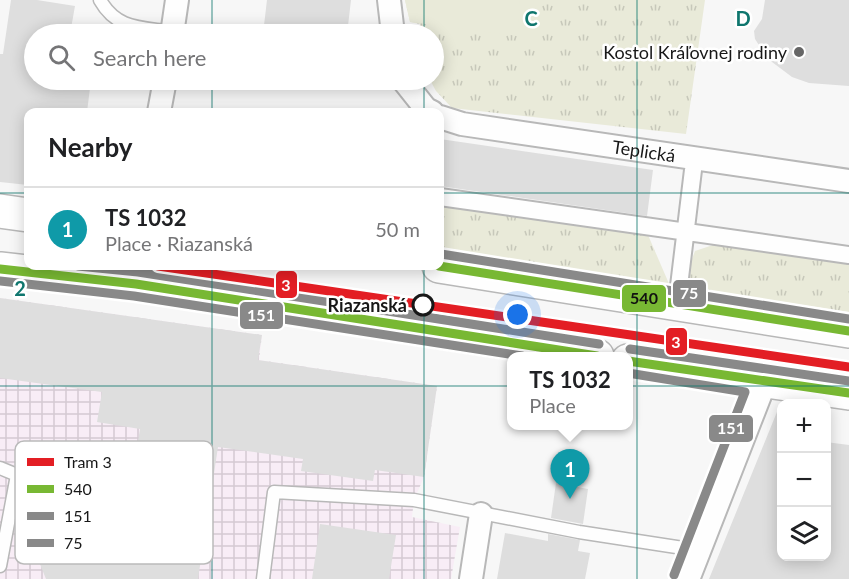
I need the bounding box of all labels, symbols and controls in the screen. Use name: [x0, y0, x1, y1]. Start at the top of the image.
text: C: [524, 6, 538, 30]
text: D: [735, 6, 751, 30]
search box: [24, 24, 444, 90]
icon: search: [45, 41, 78, 74]
place label: Kostol Kráľovnej rodiny: [603, 41, 788, 63]
text: Search here: [93, 44, 206, 71]
marker: Kostol Kráľovnej rodiny: [792, 45, 806, 59]
text: Nearby: [48, 131, 133, 163]
street label: Teplická: [611, 135, 677, 166]
text: TS 1032: [105, 204, 187, 231]
text: 1: [62, 217, 73, 241]
text: 50 m: [375, 217, 420, 241]
text: Place · Riazanská: [105, 231, 253, 255]
line badge: 3: [275, 270, 298, 299]
text: 3: [281, 275, 291, 294]
text: 2: [14, 276, 26, 300]
line badge: 75: [672, 279, 707, 308]
text: 75: [680, 283, 698, 302]
line badge: 540: [621, 284, 667, 313]
text: 540: [630, 288, 658, 307]
place label: Riazanská: [328, 294, 407, 316]
marker: Riazanská: [412, 294, 434, 316]
your location: [503, 300, 532, 329]
line badge: 151: [239, 301, 284, 330]
text: 151: [247, 305, 275, 324]
line badge: 3: [665, 327, 688, 356]
text: 3: [671, 332, 681, 351]
popup: [507, 352, 633, 430]
text: TS 1032: [529, 366, 611, 393]
text: Place: [529, 393, 576, 417]
map controls: [777, 399, 831, 561]
button: +: [777, 399, 831, 453]
line badge: 151: [708, 414, 754, 443]
text: 151: [717, 418, 745, 437]
legend: [15, 441, 213, 564]
pin: 1: [550, 450, 590, 499]
text: Tram 3: [64, 452, 112, 471]
button: −: [777, 453, 831, 507]
text: 540: [64, 479, 92, 498]
text: 151: [64, 506, 92, 525]
button: layers: [777, 507, 831, 561]
text: 75: [64, 533, 83, 552]

